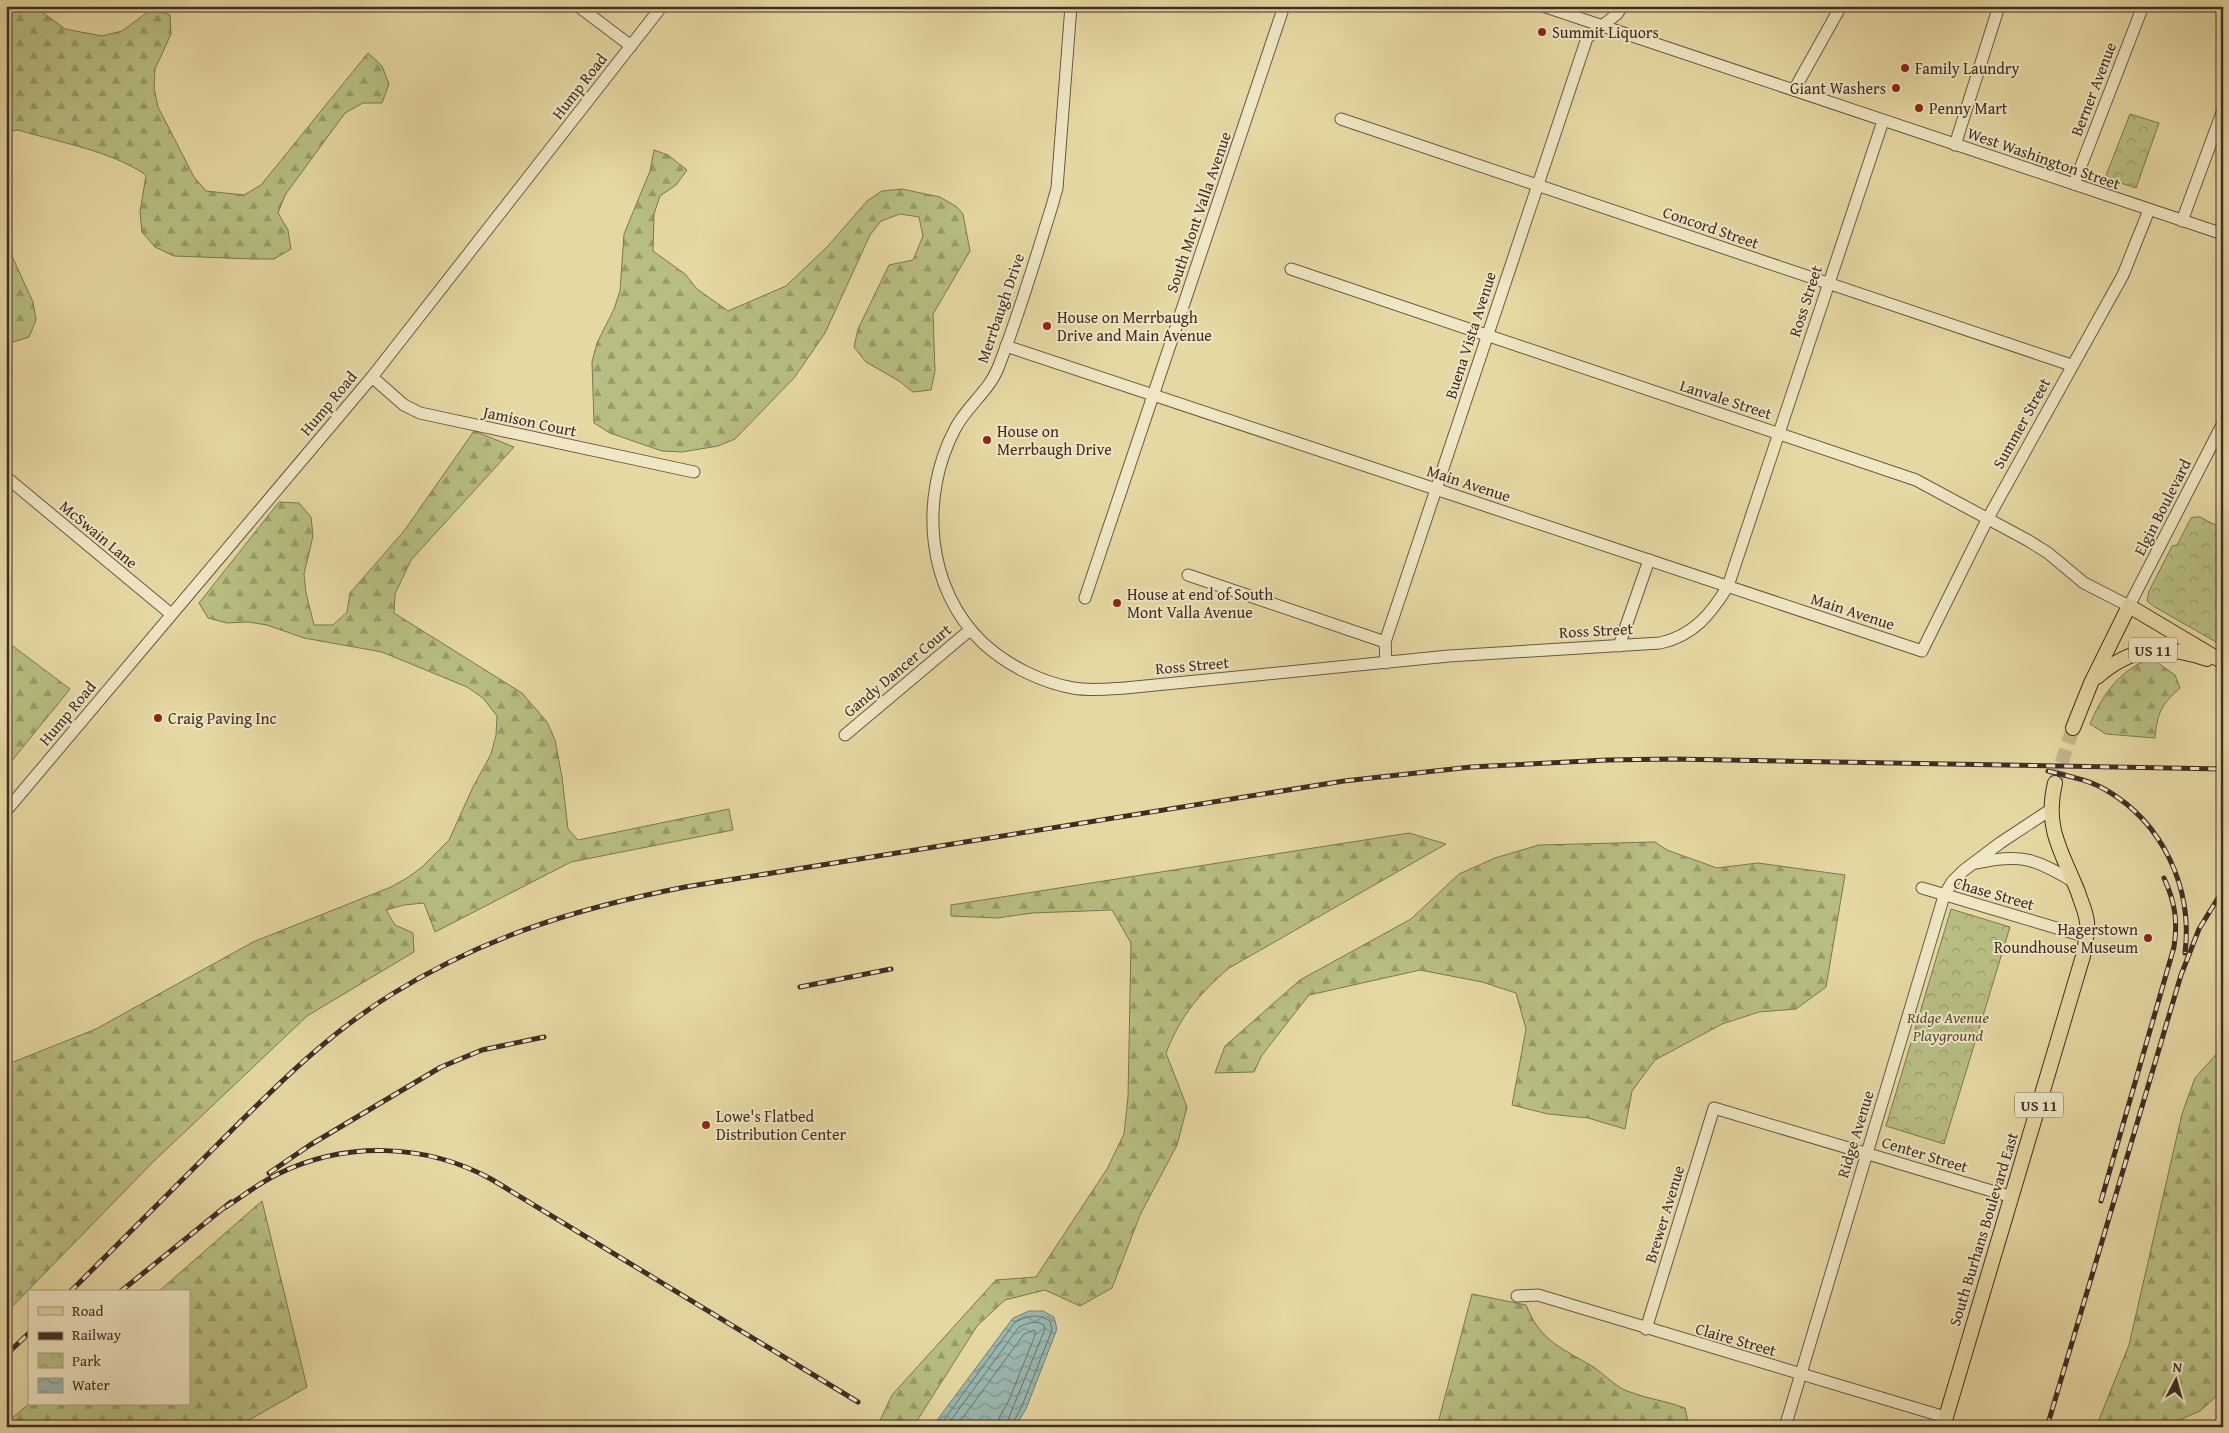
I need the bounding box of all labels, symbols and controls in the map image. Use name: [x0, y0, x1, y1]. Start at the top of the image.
place label: Summit Liquors: [1552, 20, 1659, 44]
marker: Summit Liquors: [1536, 26, 1548, 38]
street label: Berner Avenue: [2064, 39, 2122, 139]
street label: Hump Road: [546, 48, 613, 124]
place label: Family Laundry: [1915, 56, 2019, 80]
marker: Family Laundry: [1899, 62, 1911, 74]
place label: Giant Washers: [1790, 76, 1886, 100]
marker: Giant Washers: [1890, 82, 1902, 94]
place label: Penny Mart: [1929, 96, 2008, 120]
marker: Penny Mart: [1913, 102, 1925, 114]
street label: West Washington Street: [1964, 121, 2124, 196]
street label: South Mont Valla Avenue: [1159, 128, 1237, 296]
street label: Concord Street: [1660, 199, 1763, 255]
street label: Merrbaugh Drive: [970, 250, 1030, 366]
street label: Ross Street: [1782, 262, 1828, 340]
street label: Buena Vista Avenue: [1438, 268, 1502, 402]
place label: House on Merrbaugh Drive and Main Avenue: [1057, 305, 1212, 347]
marker: House on Merrbaugh Drive and Main Avenue: [1041, 320, 1053, 332]
street label: Hump Road: [294, 365, 363, 441]
street label: Lanvale Street: [1677, 373, 1775, 425]
street label: Summer Street: [1986, 373, 2056, 473]
street label: Jamison Court: [479, 399, 579, 443]
place label: House on Merrbaugh Drive: [997, 419, 1112, 461]
marker: House on Merrbaugh Drive: [981, 434, 993, 446]
street label: Elgin Boulevard: [2127, 454, 2197, 560]
street label: Main Avenue: [1424, 458, 1514, 508]
street label: McSwain Lane: [55, 494, 143, 574]
place label: House at end of South Mont Valla Avenue: [1127, 582, 1273, 624]
street label: Main Avenue: [1808, 586, 1898, 636]
marker: House at end of South Mont Valla Avenue: [1111, 597, 1123, 609]
street label: Ross Street: [1558, 616, 1634, 644]
street label: Gandy Dancer Court: [838, 617, 957, 723]
road number: US 11: [2129, 638, 2177, 662]
street label: Ross Street: [1154, 650, 1230, 680]
street label: Hump Road: [33, 675, 102, 751]
place label: Craig Paving Inc: [168, 706, 277, 730]
marker: Craig Paving Inc: [152, 712, 164, 724]
street label: Chase Street: [1951, 870, 2038, 916]
place label: Hagerstown Roundhouse Museum: [1994, 917, 2138, 959]
marker: Hagerstown Roundhouse Museum: [2142, 932, 2154, 944]
park label: Ridge Avenue Playground: [1906, 1005, 1990, 1047]
street label: Ridge Avenue: [1830, 1087, 1880, 1181]
road number: US 11: [2015, 1092, 2063, 1118]
place label: Lowe's Flatbed Distribution Center: [716, 1104, 846, 1146]
marker: Lowe's Flatbed Distribution Center: [700, 1119, 712, 1131]
street label: South Burhans Boulevard East: [1942, 1129, 2024, 1329]
street label: Center Street: [1879, 1130, 1971, 1179]
street label: Brewer Avenue: [1638, 1162, 1690, 1266]
legend: [28, 1290, 190, 1406]
text: Road: [72, 1300, 103, 1321]
street label: Claire Street: [1693, 1316, 1780, 1362]
text: Railway: [72, 1324, 122, 1345]
text: Park: [72, 1350, 101, 1371]
north arrow: [2152, 1356, 2202, 1406]
text: N: [2172, 1357, 2184, 1378]
text: Water: [72, 1374, 110, 1395]

